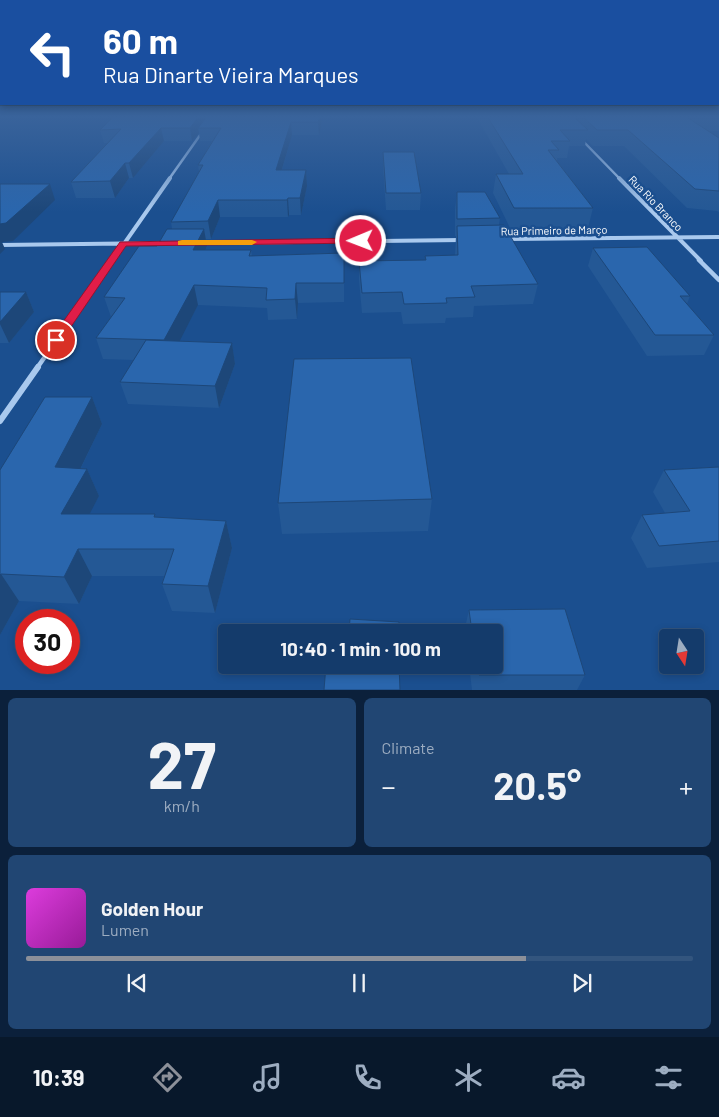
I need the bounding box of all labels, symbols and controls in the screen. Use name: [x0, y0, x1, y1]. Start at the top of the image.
text: 60 m: [103, 19, 178, 61]
icon: left: [20, 20, 85, 85]
text: Rua Dinarte Vieira Marques: [103, 61, 359, 87]
street label: Rua Rio Branco: [626, 173, 686, 233]
position arrow: [334, 214, 386, 266]
street label: Rua Primeiro de Março: [500, 223, 608, 237]
pin: [35, 319, 77, 361]
icon: arrive: [42, 326, 70, 354]
speed limit sign: 30: [15, 609, 80, 674]
north arrow: [659, 629, 704, 674]
map controls: [659, 629, 704, 674]
text: 10:40 · 1 min · 100 m: [280, 637, 441, 660]
text: 27: [147, 724, 216, 802]
text: Climate: [382, 738, 434, 757]
text: 20.5°: [493, 762, 581, 808]
text: −: [382, 769, 396, 803]
text: +: [679, 769, 693, 803]
text: km/h: [164, 796, 200, 815]
text: Golden Hour: [101, 897, 203, 920]
text: Lumen: [101, 920, 149, 939]
icon: previous: [123, 969, 151, 997]
icon: pause: [345, 969, 373, 997]
icon: next: [568, 969, 596, 997]
icon: directions: [150, 1060, 185, 1095]
icon: music: [250, 1060, 285, 1095]
icon: phone: [350, 1060, 385, 1095]
icon: climate: [451, 1060, 486, 1095]
icon: car: [551, 1060, 586, 1095]
icon: filters: [651, 1060, 686, 1095]
text: 10:39: [33, 1064, 85, 1090]

